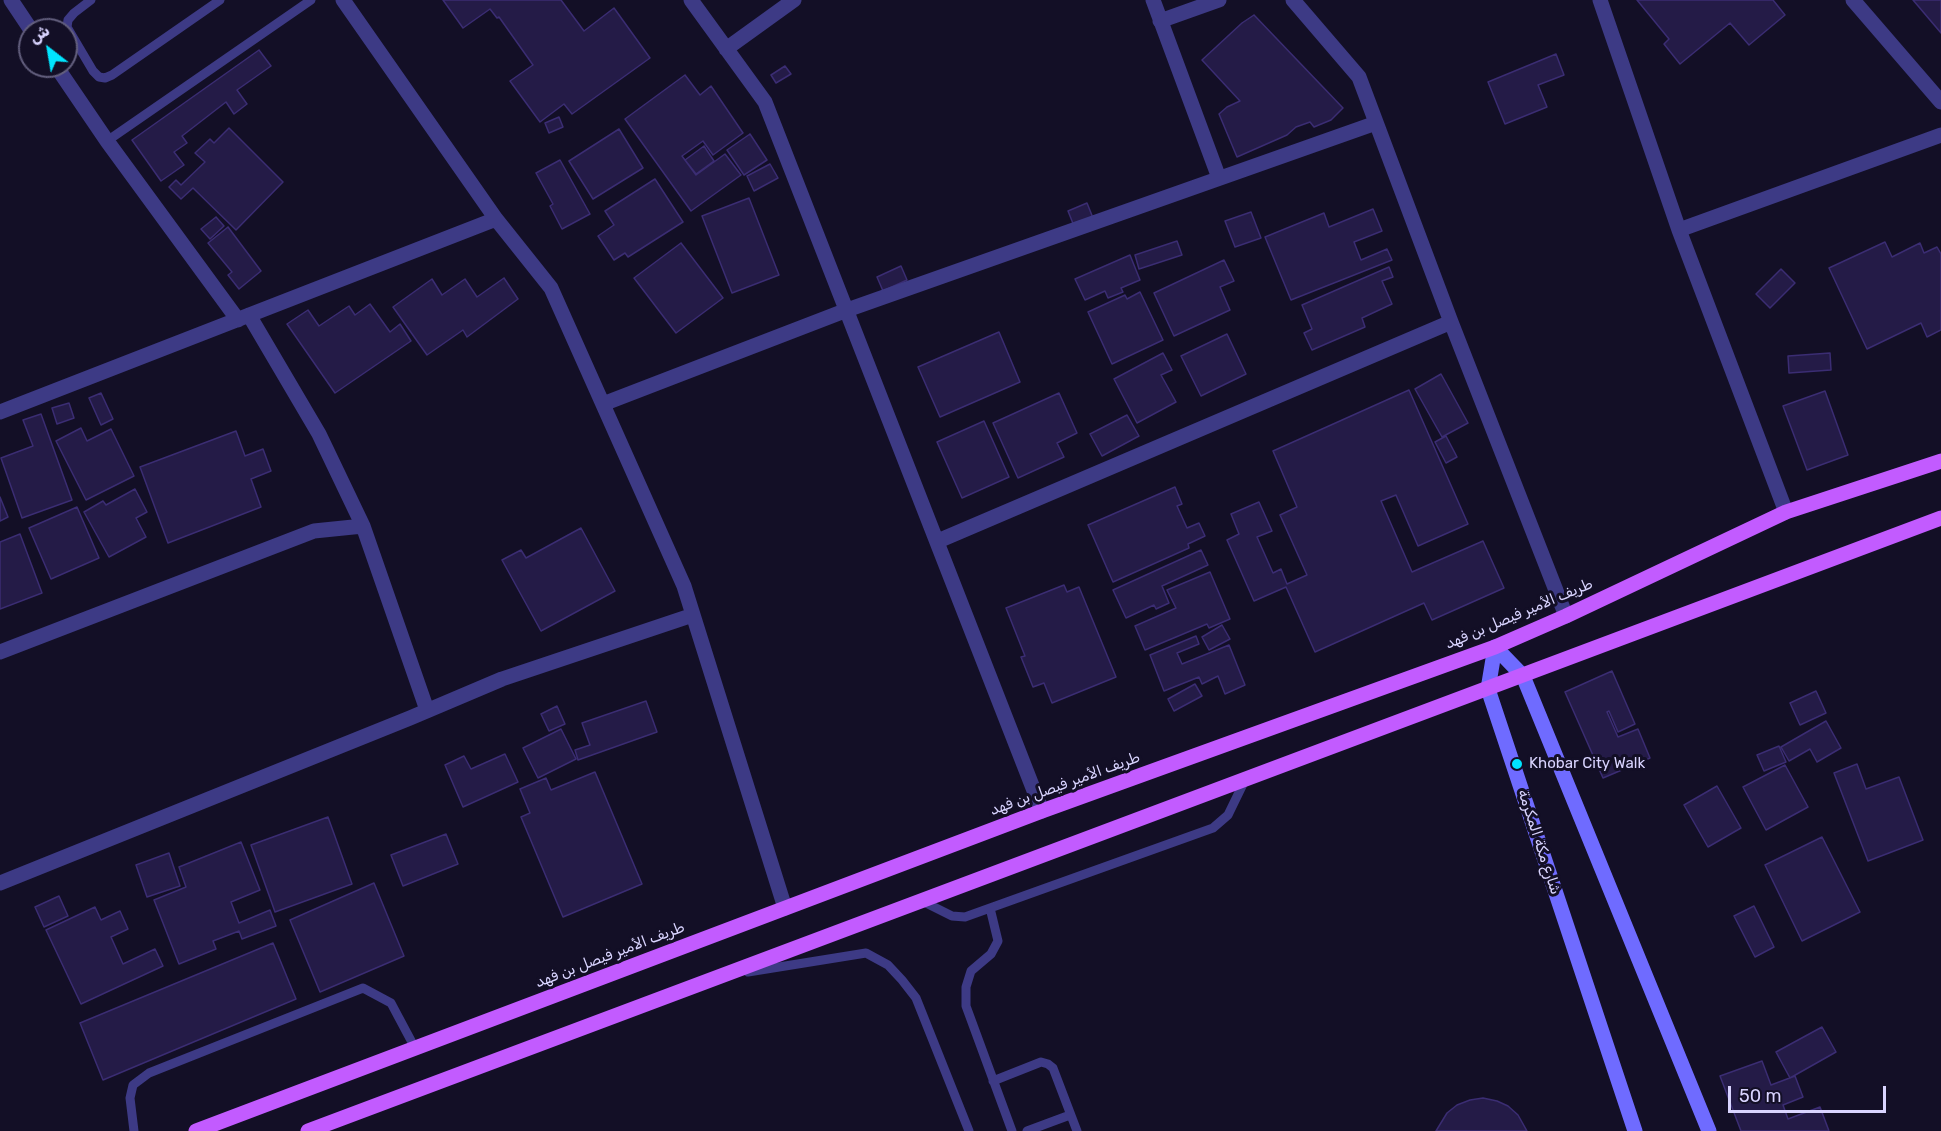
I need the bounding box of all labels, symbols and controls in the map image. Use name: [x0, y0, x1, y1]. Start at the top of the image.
north arrow: [18, 18, 78, 78]
text: ش: [26, 20, 53, 47]
street label: طريف الأمير فيصل بن فهد: [1443, 575, 1595, 653]
street label: طريف الأمير فيصل بن فهد: [987, 748, 1143, 820]
place label: Khobar City Walk: [1529, 755, 1645, 773]
marker: Khobar City Walk: [1510, 757, 1524, 771]
street label: شارع مكة المكرمة: [1514, 787, 1564, 897]
street label: طريف الأمير فيصل بن فهد: [533, 918, 687, 992]
scale bar: [1731, 1074, 1888, 1112]
text: 50 m: [1739, 1085, 1782, 1107]

